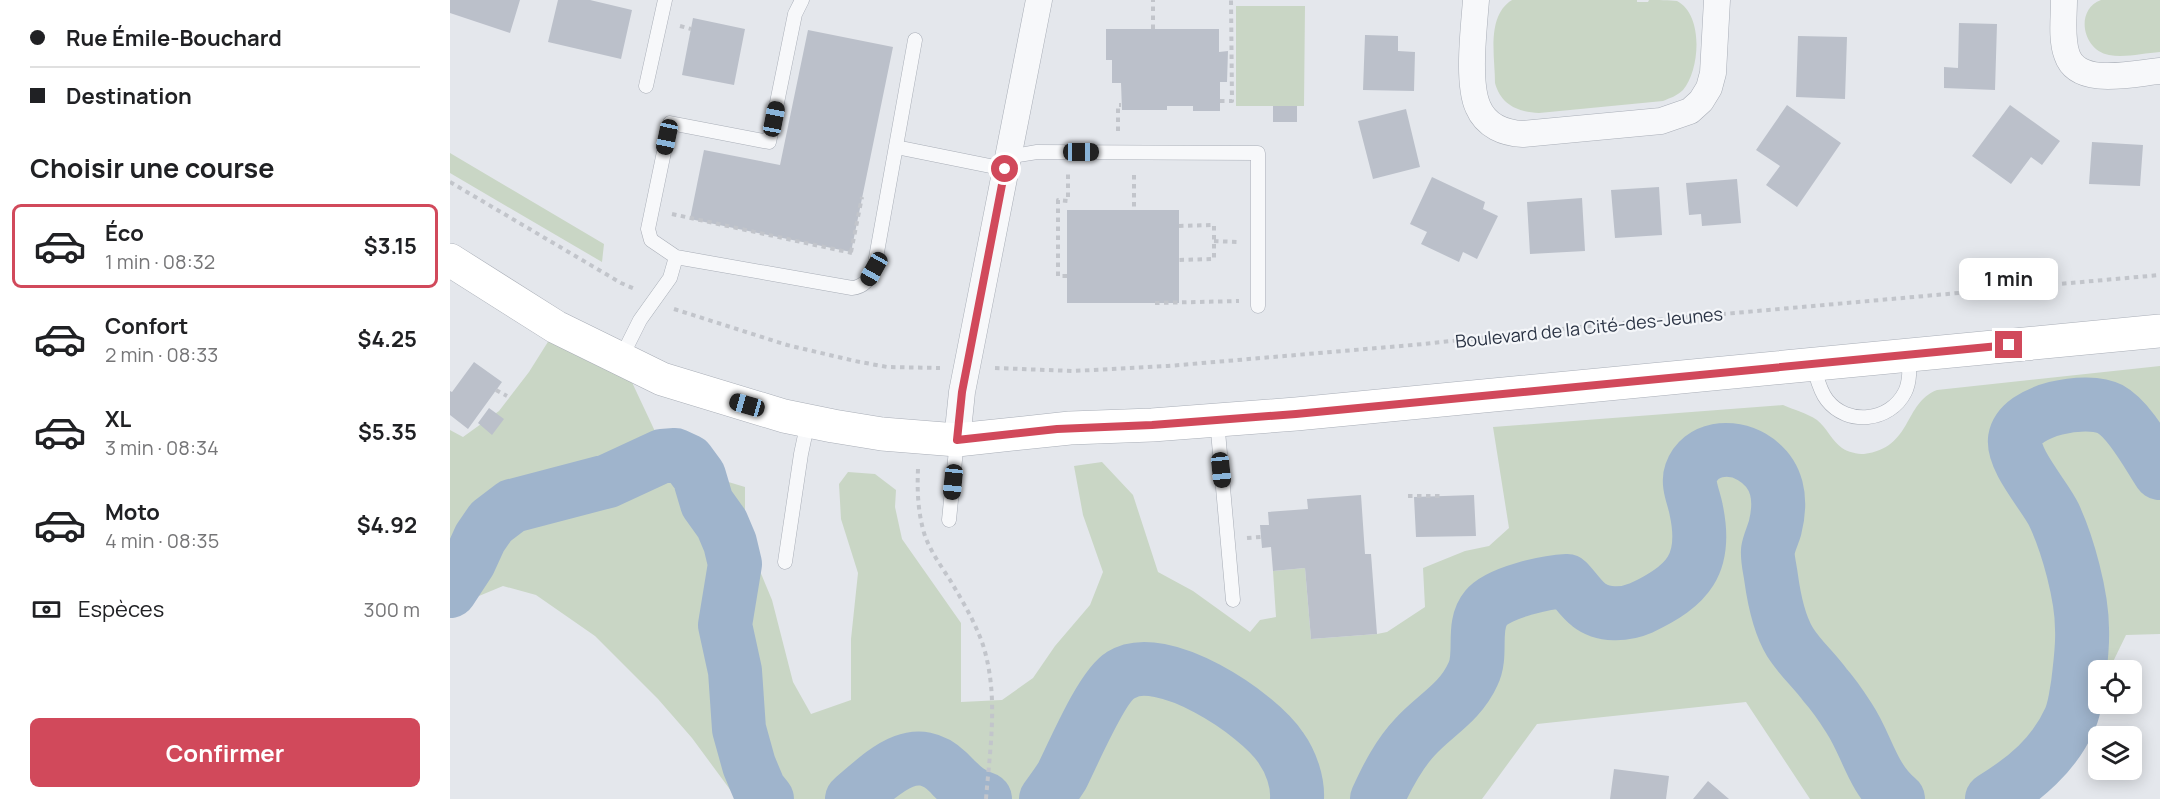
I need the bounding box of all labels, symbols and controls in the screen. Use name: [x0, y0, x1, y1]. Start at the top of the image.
text: Rue Émile-Bouchard: [66, 23, 282, 53]
text: Destination: [66, 81, 192, 111]
car: [762, 100, 786, 138]
car: [654, 118, 680, 156]
car: [1063, 143, 1099, 161]
text: Choisir une course: [30, 149, 274, 186]
route start: [991, 155, 1018, 182]
text: Éco: [105, 218, 144, 248]
icon: car: [33, 219, 87, 273]
text: $3.15: [364, 231, 417, 261]
text: 1 min · 08:32: [105, 248, 215, 275]
car: [857, 249, 891, 289]
callout: 1 min: [1960, 258, 2058, 300]
text: 1 min: [1984, 265, 2033, 292]
street label: Boulevard de la Cité-des-Jeunes: [1454, 301, 1724, 353]
text: Confort: [105, 311, 188, 341]
icon: car: [33, 312, 87, 366]
text: $4.25: [358, 324, 417, 354]
route end: [1995, 331, 2022, 358]
text: 2 min · 08:33: [105, 341, 218, 368]
car: [727, 391, 767, 419]
text: XL: [105, 404, 131, 434]
icon: car: [33, 405, 87, 459]
text: $5.35: [358, 417, 417, 447]
text: 3 min · 08:34: [105, 434, 219, 461]
car: [1210, 451, 1232, 489]
car: [942, 463, 964, 501]
text: Moto: [105, 497, 160, 527]
icon: car: [33, 498, 87, 552]
text: $4.92: [357, 510, 417, 540]
text: 4 min · 08:35: [105, 527, 219, 554]
icon: cash: [30, 593, 63, 626]
text: Espèces: [78, 594, 164, 624]
text: 300 m: [364, 596, 420, 623]
map controls: [2088, 660, 2142, 780]
button: locate: [2088, 660, 2142, 714]
button: Confirmer: [30, 718, 420, 787]
button: layers: [2088, 726, 2142, 780]

